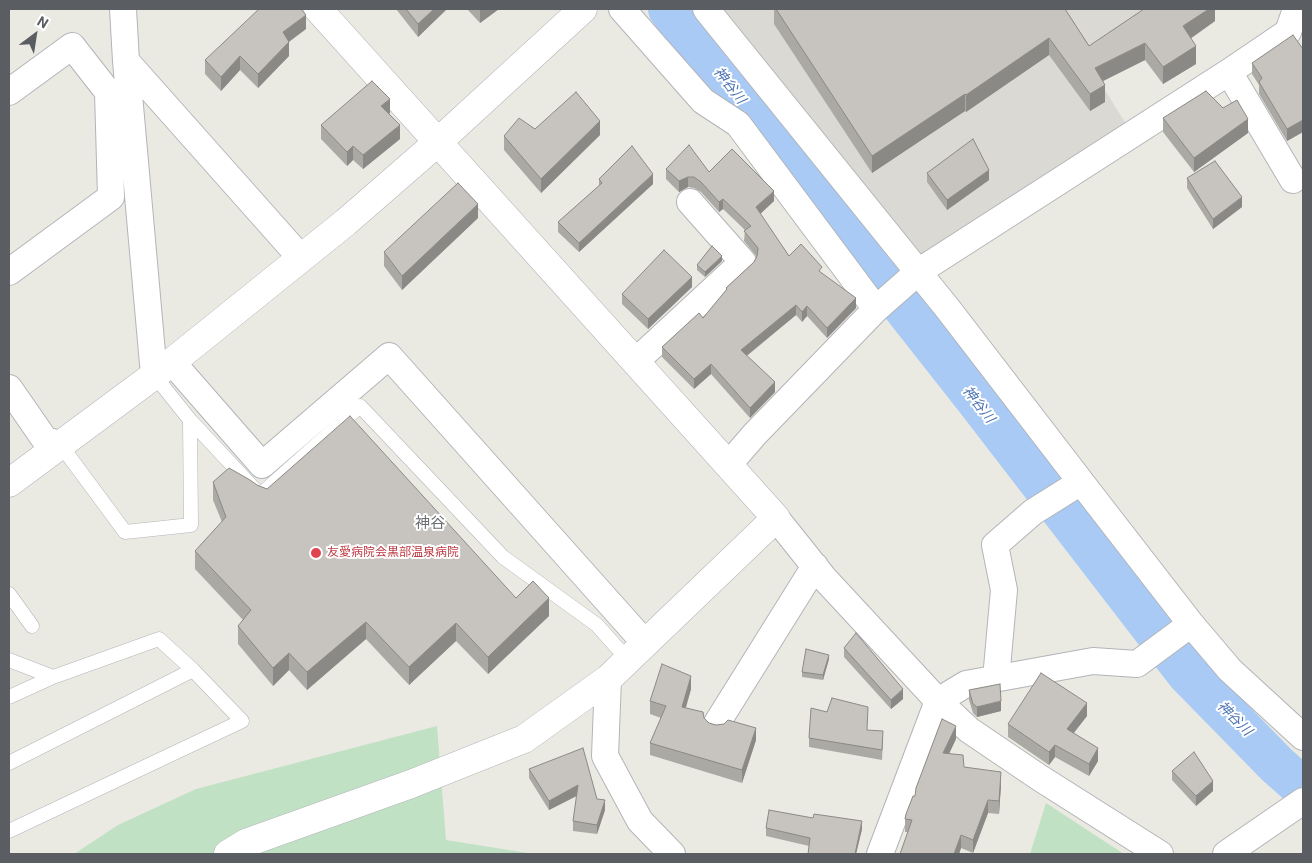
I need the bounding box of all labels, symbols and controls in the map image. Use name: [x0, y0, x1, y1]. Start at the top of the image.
north arrow: [10, 10, 60, 60]
text: N: [34, 13, 51, 32]
water label: 神谷川: [709, 64, 749, 108]
water label: 神谷川: [958, 383, 998, 427]
district label: 神谷: [415, 515, 445, 533]
marker: 友愛病院会黒部温泉病院: [309, 546, 323, 560]
place label: 友愛病院会黒部温泉病院: [327, 546, 459, 560]
water label: 神谷川: [1213, 698, 1255, 740]

